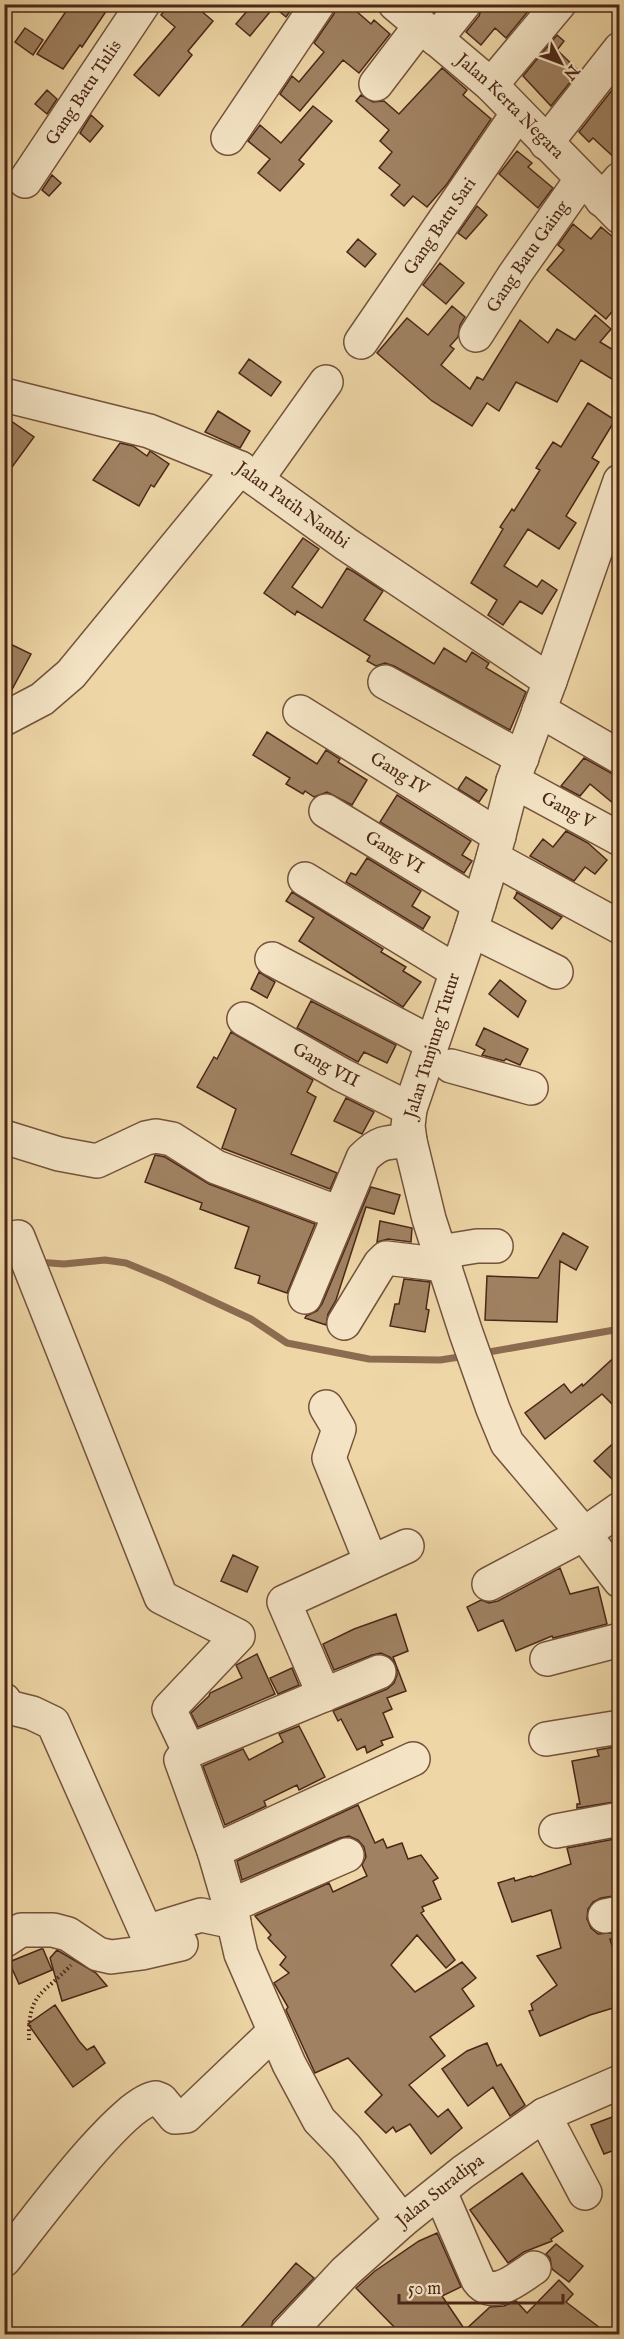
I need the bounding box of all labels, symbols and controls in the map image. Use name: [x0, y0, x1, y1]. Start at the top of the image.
north arrow: [531, 33, 591, 93]
street label: Gang Batu Tulis: [41, 36, 127, 150]
street label: Jalan Kerta Negara: [449, 47, 569, 164]
text: N: [559, 59, 584, 83]
street label: Gang Batu Sari: [399, 173, 482, 280]
street label: Gang Batu Gaing: [482, 196, 575, 317]
street label: Jalan Patih Nambi: [229, 456, 354, 554]
street label: Gang IV: [366, 747, 434, 801]
street label: Gang V: [537, 787, 599, 835]
street label: Gang VI: [361, 826, 428, 879]
street label: Jalan Tunjung Tutur: [399, 970, 466, 1124]
street label: Gang VII: [288, 1038, 363, 1093]
street label: Jalan Suradipa: [390, 2149, 489, 2234]
scale bar: [399, 2267, 562, 2305]
text: 50 m: [408, 2278, 441, 2301]

